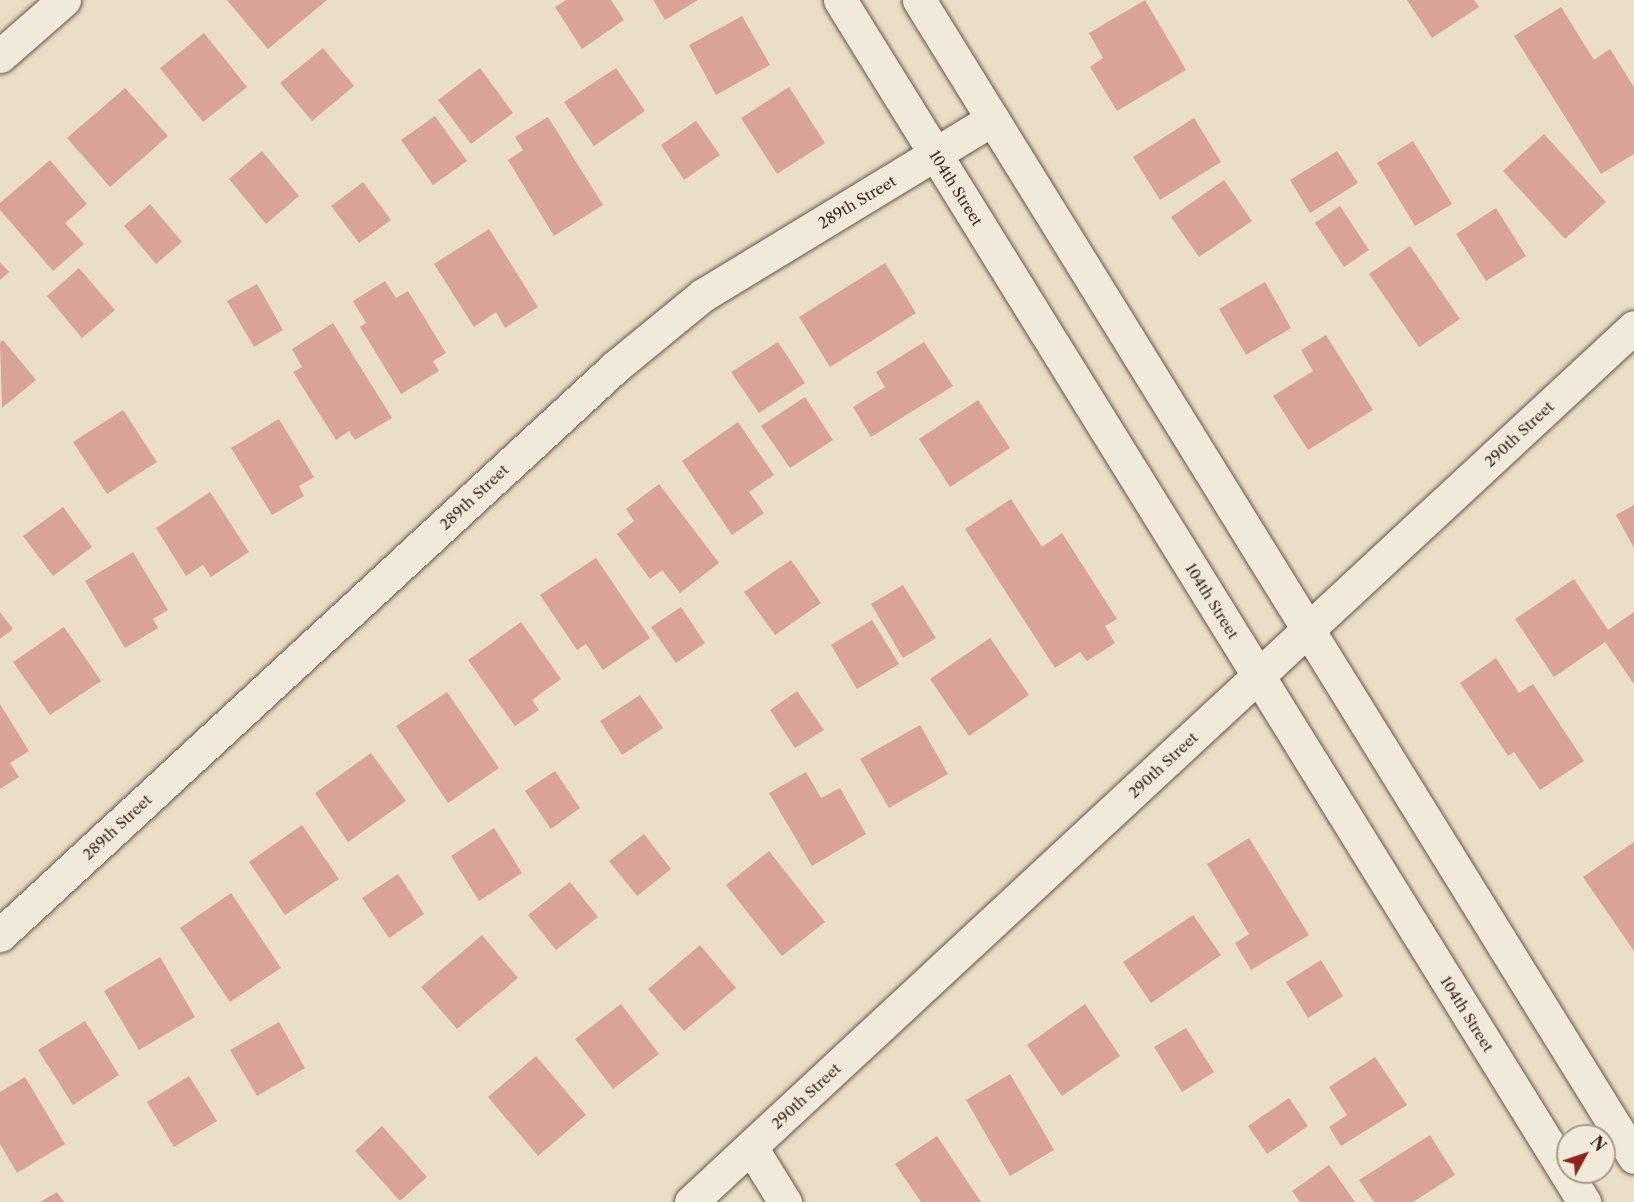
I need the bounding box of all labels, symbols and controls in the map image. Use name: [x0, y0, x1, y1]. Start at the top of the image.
street label: 104th Street: [926, 147, 986, 229]
street label: 289th Street: [815, 172, 899, 232]
street label: 290th Street: [1481, 397, 1557, 471]
street label: 289th Street: [436, 461, 512, 533]
street label: 104th Street: [1182, 560, 1242, 642]
street label: 290th Street: [1125, 728, 1201, 802]
street label: 289th Street: [79, 791, 155, 863]
street label: 104th Street: [1437, 973, 1497, 1055]
street label: 290th Street: [768, 1059, 844, 1133]
north arrow: [1556, 1124, 1616, 1184]
text: N: [1586, 1132, 1610, 1155]

